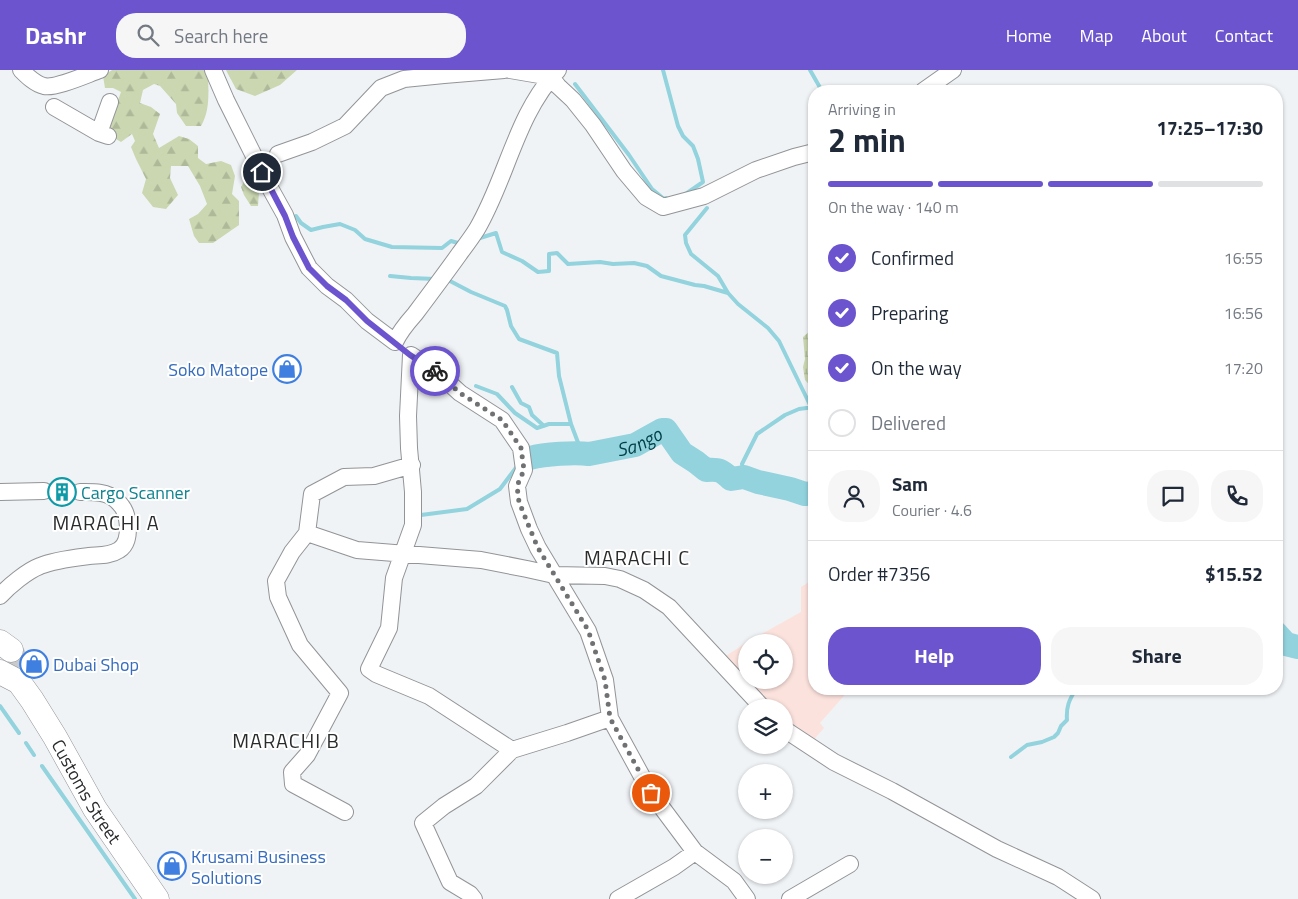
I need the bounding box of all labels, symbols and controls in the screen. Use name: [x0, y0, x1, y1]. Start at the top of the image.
search box: [116, 13, 466, 58]
text: Dashr: [25, 17, 86, 53]
icon: search: [134, 21, 162, 49]
text: Search here: [174, 21, 268, 50]
text: Home: [1006, 22, 1052, 49]
text: Map: [1080, 22, 1113, 49]
text: About: [1141, 22, 1187, 49]
text: Contact: [1215, 22, 1273, 49]
text: Arriving in: [828, 97, 896, 121]
text: 17:25–17:30: [1156, 113, 1263, 142]
text: 2 min: [828, 116, 906, 164]
pin: [241, 151, 283, 193]
icon: home: [248, 158, 276, 186]
text: On the way · 140 m: [828, 195, 959, 219]
text: Confirmed: [871, 243, 954, 272]
icon: check: [828, 244, 856, 272]
text: 16:55: [1224, 246, 1263, 270]
text: Preparing: [871, 298, 948, 327]
icon: check: [828, 299, 856, 327]
text: 16:56: [1224, 301, 1263, 325]
courier: [410, 346, 460, 396]
text: On the way: [871, 353, 962, 382]
shop icon: Soko Matope: [272, 354, 302, 384]
icon: check: [828, 354, 856, 382]
place label: Soko Matope: [168, 356, 268, 383]
text: 17:20: [1224, 356, 1263, 380]
icon: bike: [421, 357, 449, 385]
text: Delivered: [871, 408, 946, 437]
water label: Sango: [614, 418, 667, 463]
text: Sam: [892, 469, 928, 498]
button: person: [828, 470, 880, 522]
button: chat: [1147, 470, 1199, 522]
button: phone: [1211, 470, 1263, 522]
building icon: Cargo Scanner: [47, 477, 77, 507]
place label: Cargo Scanner: [81, 479, 190, 506]
text: Courier · 4.6: [892, 498, 972, 522]
district label: MARACHI A: [52, 507, 160, 538]
district label: MARACHI C: [584, 542, 690, 573]
text: Order #7356: [828, 559, 930, 588]
text: $15.52: [1205, 559, 1263, 588]
button: Help: [828, 627, 1041, 685]
button: Share: [1051, 627, 1263, 685]
map controls: [738, 634, 793, 884]
button: locate: [738, 634, 793, 689]
shop icon: Dubai Shop: [19, 649, 49, 679]
place label: Dubai Shop: [53, 651, 139, 678]
button: layers: [738, 699, 793, 754]
district label: MARACHI B: [232, 725, 340, 756]
street label: Customs Street: [45, 734, 129, 849]
button: +: [738, 764, 793, 819]
pin: [630, 772, 672, 814]
icon: bag: [637, 779, 665, 807]
button: −: [738, 829, 793, 884]
place label: Krusami Business Solutions: [191, 843, 326, 891]
shop icon: Krusami Business Solutions: [157, 851, 187, 881]

